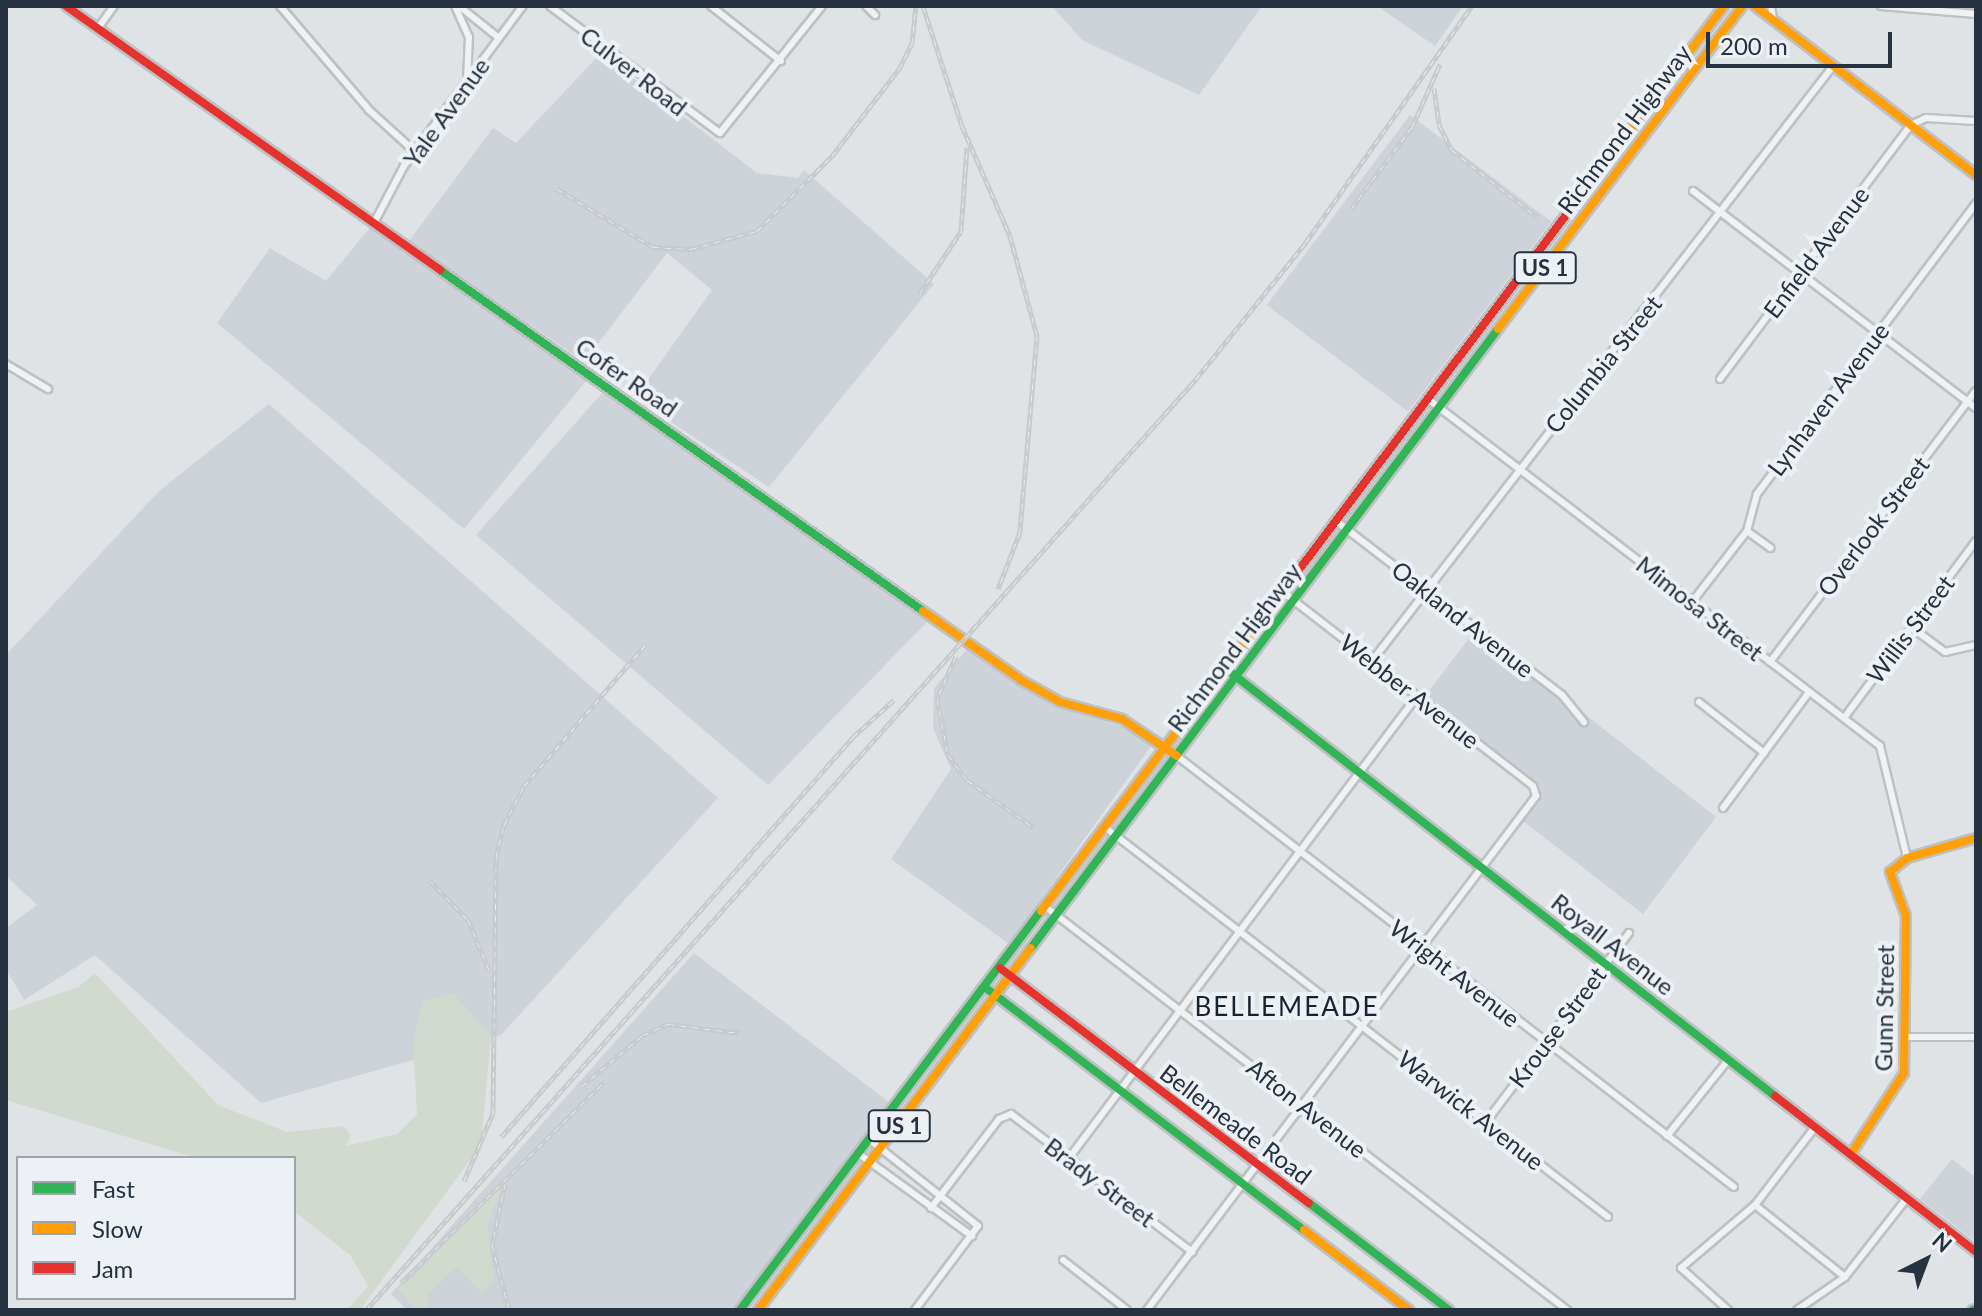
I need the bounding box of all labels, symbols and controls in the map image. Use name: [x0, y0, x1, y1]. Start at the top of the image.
scale bar: [1710, 16, 1896, 66]
street label: Culver Road: [575, 20, 693, 122]
text: 200 m: [1720, 31, 1788, 60]
street label: Richmond Highway: [1551, 39, 1697, 219]
street label: Yale Avenue: [397, 52, 495, 172]
street label: Enfield Avenue: [1757, 180, 1875, 324]
road number: US 1: [1513, 250, 1577, 286]
street label: Columbia Street: [1539, 289, 1667, 439]
street label: Lynhaven Avenue: [1761, 317, 1895, 481]
street label: Cofer Road: [570, 331, 684, 423]
street label: Overlook Street: [1811, 451, 1935, 601]
street label: Mimosa Street: [1631, 550, 1769, 666]
street label: Oakland Avenue: [1386, 554, 1540, 684]
street label: Richmond Highway: [1161, 557, 1307, 737]
street label: Willis Street: [1860, 569, 1960, 689]
street label: Webber Avenue: [1334, 627, 1486, 755]
street label: Royall Avenue: [1546, 887, 1680, 1001]
street label: Wright Avenue: [1384, 913, 1526, 1033]
street label: Gunn Street: [1868, 944, 1900, 1072]
street label: Krouse Street: [1502, 961, 1612, 1093]
district label: BELLEMEADE: [1194, 991, 1380, 1023]
street label: Warwick Avenue: [1392, 1044, 1550, 1176]
street label: Afton Avenue: [1241, 1052, 1373, 1164]
street label: Bellemeade Road: [1155, 1058, 1317, 1190]
road number: US 1: [867, 1108, 931, 1144]
street label: Brady Street: [1039, 1131, 1161, 1233]
legend: [16, 1156, 296, 1300]
text: Fast: [92, 1174, 135, 1203]
text: Slow: [92, 1214, 143, 1243]
north arrow: [1886, 1220, 1966, 1300]
text: N: [1927, 1226, 1958, 1257]
text: Jam: [92, 1254, 133, 1283]

